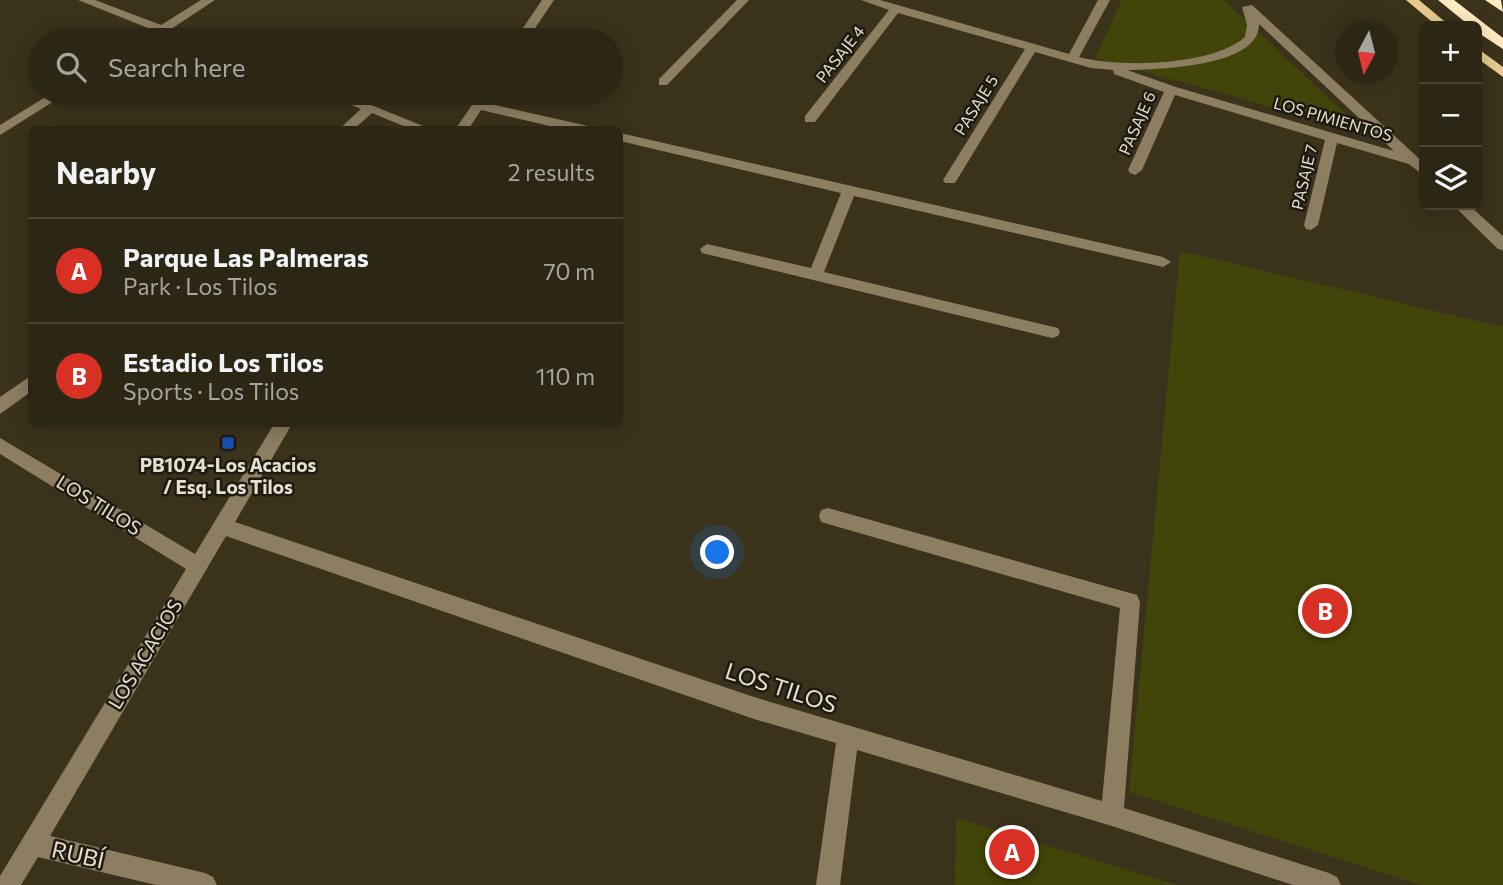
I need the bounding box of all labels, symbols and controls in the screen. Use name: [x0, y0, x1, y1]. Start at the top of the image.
street label: PASAJE 4: [811, 21, 868, 86]
north arrow: [1335, 21, 1398, 84]
map controls: [1419, 21, 1482, 210]
button: +: [1419, 21, 1482, 84]
search box: [28, 28, 623, 105]
icon: search: [52, 48, 90, 86]
text: Search here: [108, 51, 246, 82]
street label: PASAJE 5: [950, 71, 1001, 138]
button: −: [1419, 84, 1482, 147]
street label: PASAJE 6: [1114, 88, 1159, 158]
street label: LOS PIMIENTOS: [1272, 93, 1395, 145]
street label: PASAJE 7: [1287, 142, 1320, 211]
button: layers: [1419, 147, 1482, 210]
text: Nearby: [56, 153, 156, 190]
text: 2 results: [508, 158, 595, 186]
text: Parque Las Palmeras: [123, 241, 369, 272]
text: A: [71, 257, 87, 285]
text: 70 m: [543, 257, 595, 285]
text: Park · Los Tilos: [123, 272, 277, 300]
text: Estadio Los Tilos: [123, 346, 324, 377]
text: B: [71, 362, 87, 390]
text: 110 m: [536, 362, 595, 390]
text: Sports · Los Tilos: [123, 377, 299, 405]
marker: PB1074-Los Acacios / Esq. Los Tilos: [220, 435, 236, 451]
place label: PB1074-Los Acacios / Esq. Los Tilos: [140, 453, 316, 498]
street label: LOS TILOS: [53, 470, 146, 540]
your location: [700, 535, 734, 569]
pin: B: [1302, 585, 1348, 637]
street label: LOS ACACIOS: [103, 595, 186, 713]
street label: LOS TILOS: [722, 656, 841, 718]
pin: A: [989, 826, 1035, 878]
street label: RUBÍ: [49, 834, 108, 874]

